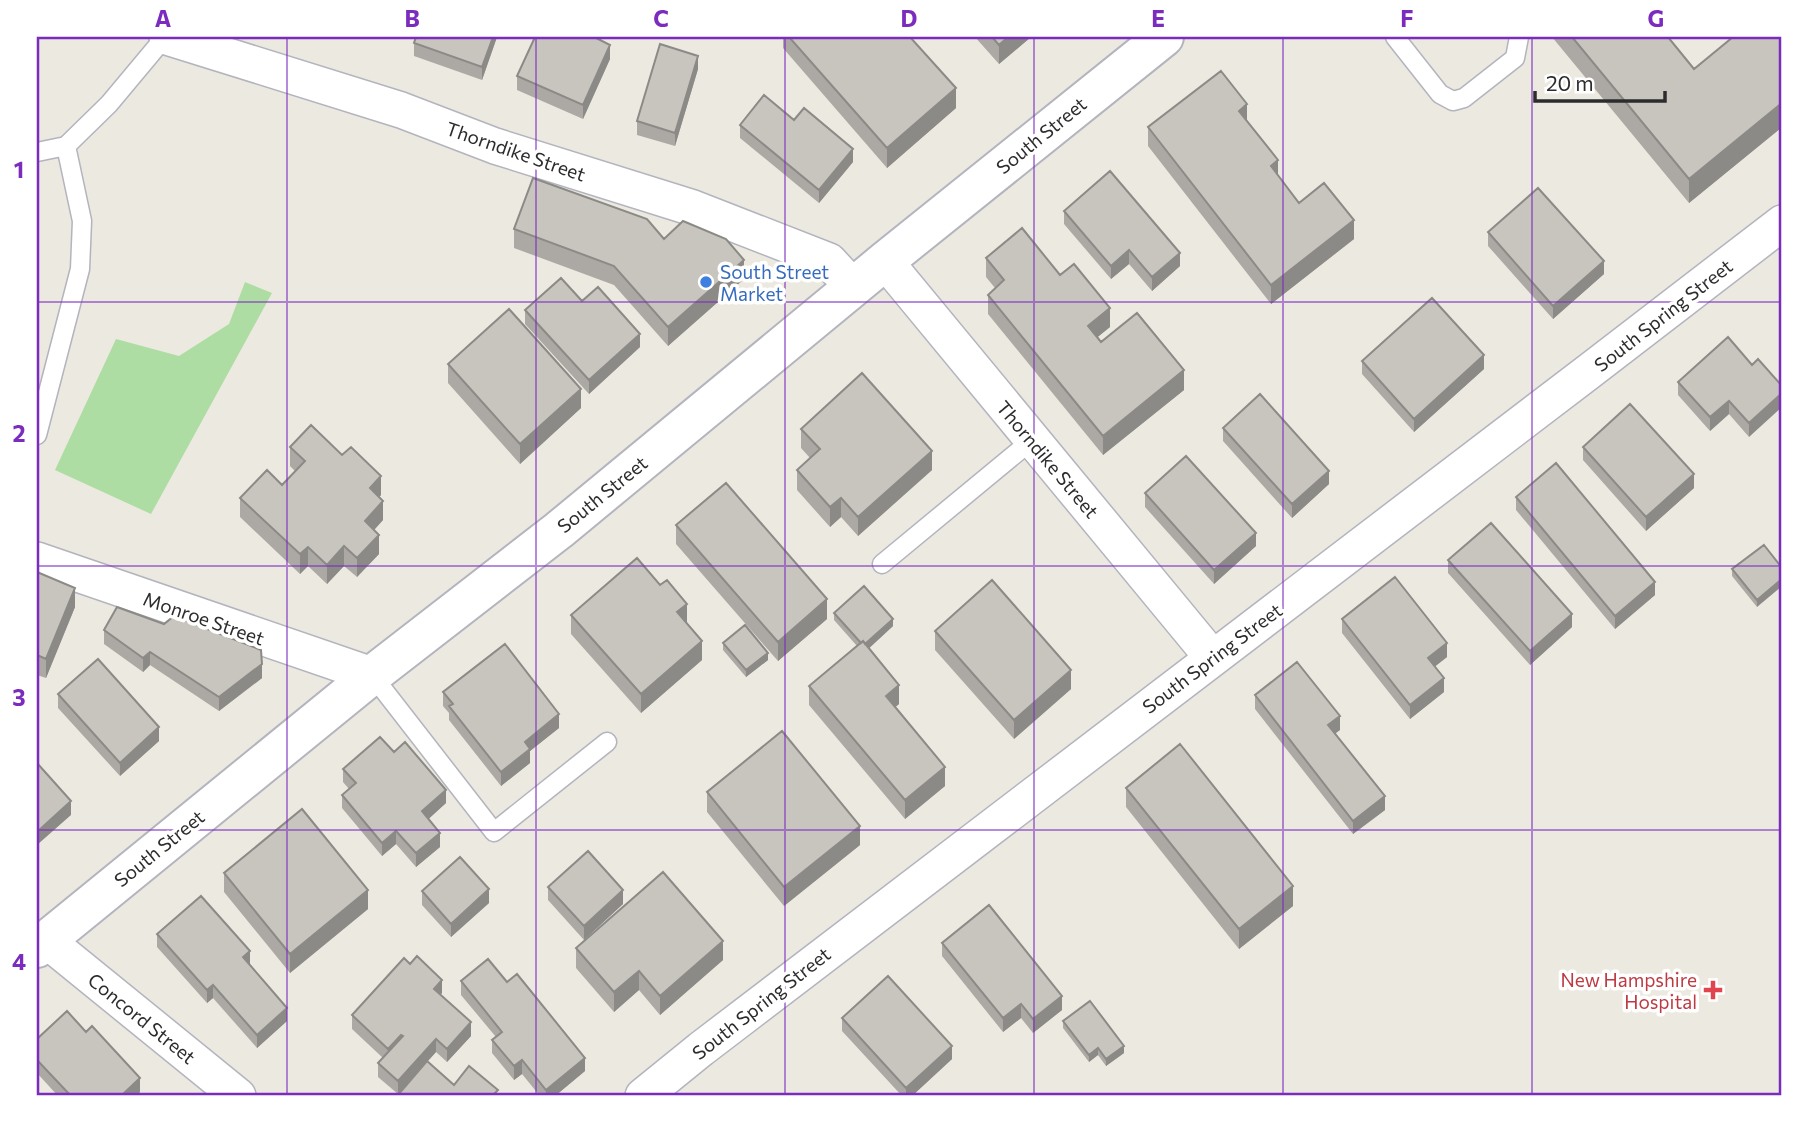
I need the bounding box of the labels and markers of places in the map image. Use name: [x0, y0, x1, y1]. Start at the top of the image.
place label: South Street Market: [720, 260, 829, 305]
marker: South Street Market: [698, 274, 714, 290]
place label: New Hampshire Hospital: [1561, 968, 1697, 1013]
marker: New Hampshire Hospital: [1703, 980, 1723, 1000]

